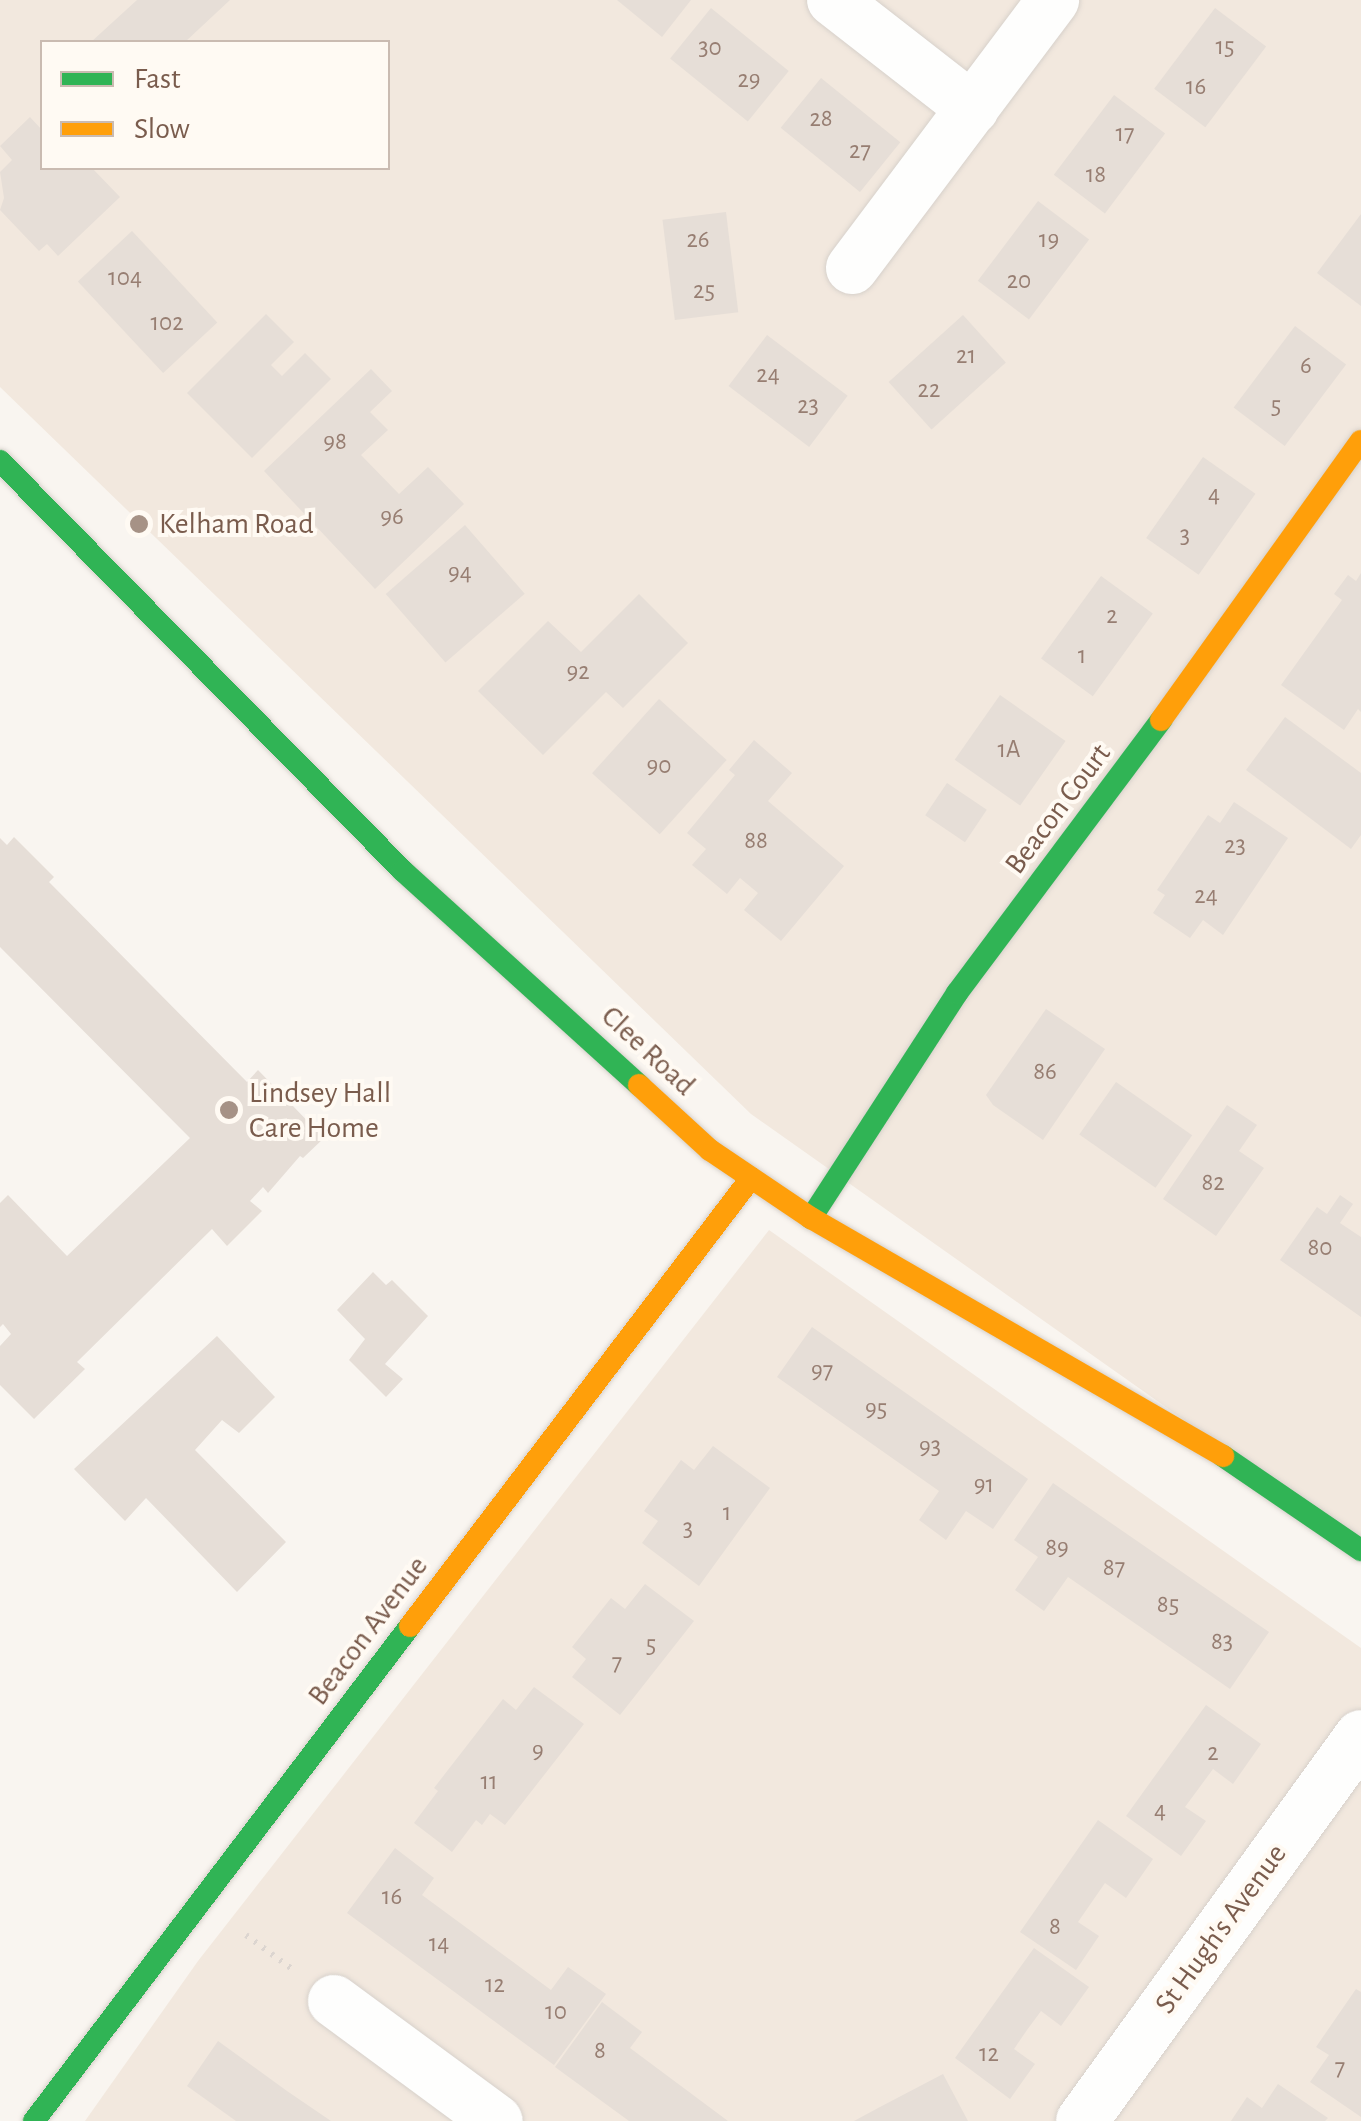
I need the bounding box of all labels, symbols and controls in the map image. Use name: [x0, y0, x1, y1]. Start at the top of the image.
house number: 15: [1215, 32, 1235, 62]
house number: 30: [698, 33, 722, 63]
legend: [40, 40, 390, 170]
text: Fast: [134, 64, 181, 94]
house number: 29: [737, 65, 761, 95]
house number: 16: [1186, 72, 1206, 102]
house number: 28: [809, 104, 833, 134]
text: Slow: [134, 114, 190, 144]
house number: 17: [1115, 119, 1135, 149]
house number: 27: [849, 136, 871, 166]
house number: 18: [1086, 160, 1106, 190]
house number: 26: [686, 225, 710, 255]
house number: 19: [1039, 225, 1059, 255]
house number: 104: [108, 263, 142, 293]
house number: 20: [1007, 266, 1031, 296]
house number: 25: [693, 276, 715, 306]
house number: 102: [150, 308, 184, 338]
house number: 21: [956, 341, 976, 371]
house number: 6: [1300, 351, 1312, 381]
house number: 24: [756, 360, 780, 390]
house number: 22: [918, 375, 940, 405]
house number: 23: [797, 391, 819, 421]
house number: 5: [1271, 391, 1281, 421]
house number: 98: [323, 427, 347, 457]
house number: 4: [1208, 480, 1220, 510]
house number: 96: [380, 502, 404, 532]
place label: Kelham Road: [159, 506, 314, 542]
marker: Kelham Road: [128, 513, 150, 535]
house number: 3: [1180, 521, 1190, 551]
house number: 94: [448, 558, 472, 588]
house number: 2: [1106, 601, 1118, 631]
house number: 1: [1078, 641, 1086, 671]
house number: 92: [566, 657, 590, 687]
house number: 1A: [997, 735, 1021, 765]
street label: Beacon Court: [997, 737, 1119, 881]
house number: 90: [647, 751, 671, 781]
house number: 88: [744, 826, 768, 856]
house number: 23: [1224, 831, 1246, 861]
house number: 24: [1194, 881, 1218, 911]
street label: Clee Road: [594, 999, 702, 1103]
house number: 86: [1033, 1057, 1057, 1087]
place label: Lindsey Hall Care Home: [249, 1075, 391, 1146]
marker: Lindsey Hall Care Home: [218, 1099, 240, 1121]
house number: 82: [1201, 1168, 1225, 1198]
house number: 80: [1307, 1233, 1333, 1263]
house number: 97: [811, 1356, 833, 1386]
house number: 95: [865, 1394, 887, 1424]
house number: 93: [919, 1432, 941, 1462]
house number: 91: [974, 1470, 994, 1500]
house number: 1: [723, 1498, 731, 1528]
house number: 3: [683, 1514, 693, 1544]
house number: 89: [1045, 1533, 1069, 1563]
street label: Beacon Avenue: [300, 1549, 436, 1713]
house number: 87: [1103, 1553, 1125, 1583]
house number: 85: [1157, 1590, 1179, 1620]
house number: 83: [1211, 1627, 1233, 1657]
house number: 5: [646, 1630, 656, 1660]
house number: 7: [612, 1648, 622, 1678]
house number: 9: [532, 1736, 544, 1766]
house number: 2: [1207, 1738, 1219, 1768]
house number: 11: [480, 1767, 498, 1797]
house number: 4: [1154, 1796, 1166, 1826]
street label: St Hugh's Avenue: [1147, 1837, 1295, 2021]
house number: 16: [382, 1882, 402, 1912]
house number: 8: [1049, 1912, 1061, 1942]
house number: 14: [429, 1929, 449, 1959]
house number: 12: [485, 1970, 505, 2000]
house number: 10: [545, 1997, 567, 2027]
house number: 8: [594, 2036, 606, 2066]
house number: 12: [979, 2039, 999, 2069]
house number: 7: [1335, 2053, 1345, 2083]

